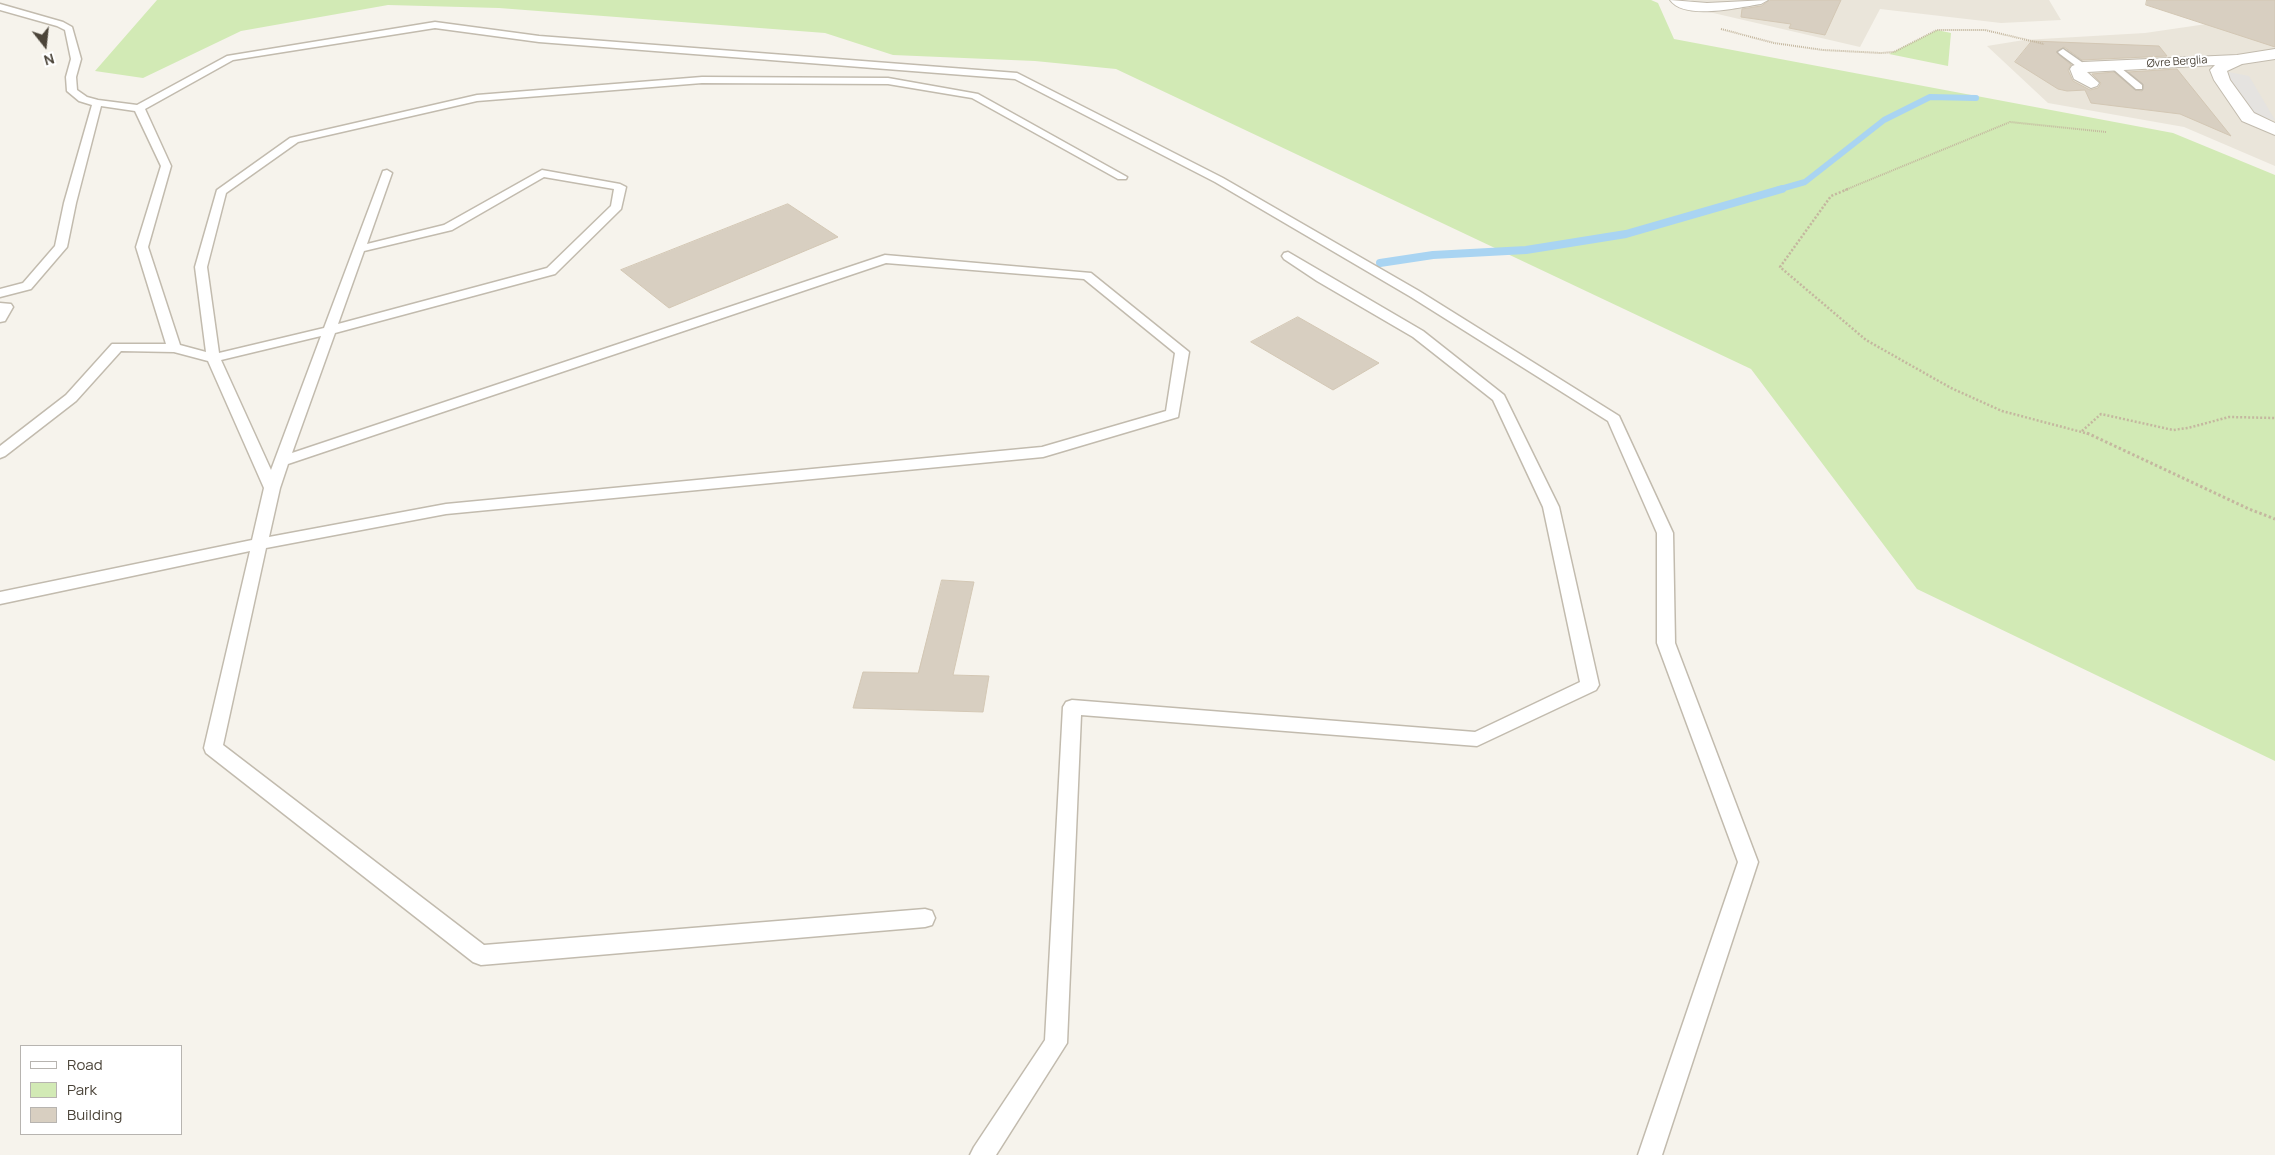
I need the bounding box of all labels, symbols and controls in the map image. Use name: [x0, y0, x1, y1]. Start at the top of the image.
north arrow: [20, 20, 70, 70]
text: N: [42, 49, 57, 70]
street label: Øvre Berglia: [2146, 53, 2208, 71]
legend: [20, 1045, 182, 1135]
text: Road: [67, 1054, 103, 1075]
text: Park: [67, 1079, 97, 1100]
text: Building: [67, 1104, 122, 1125]

